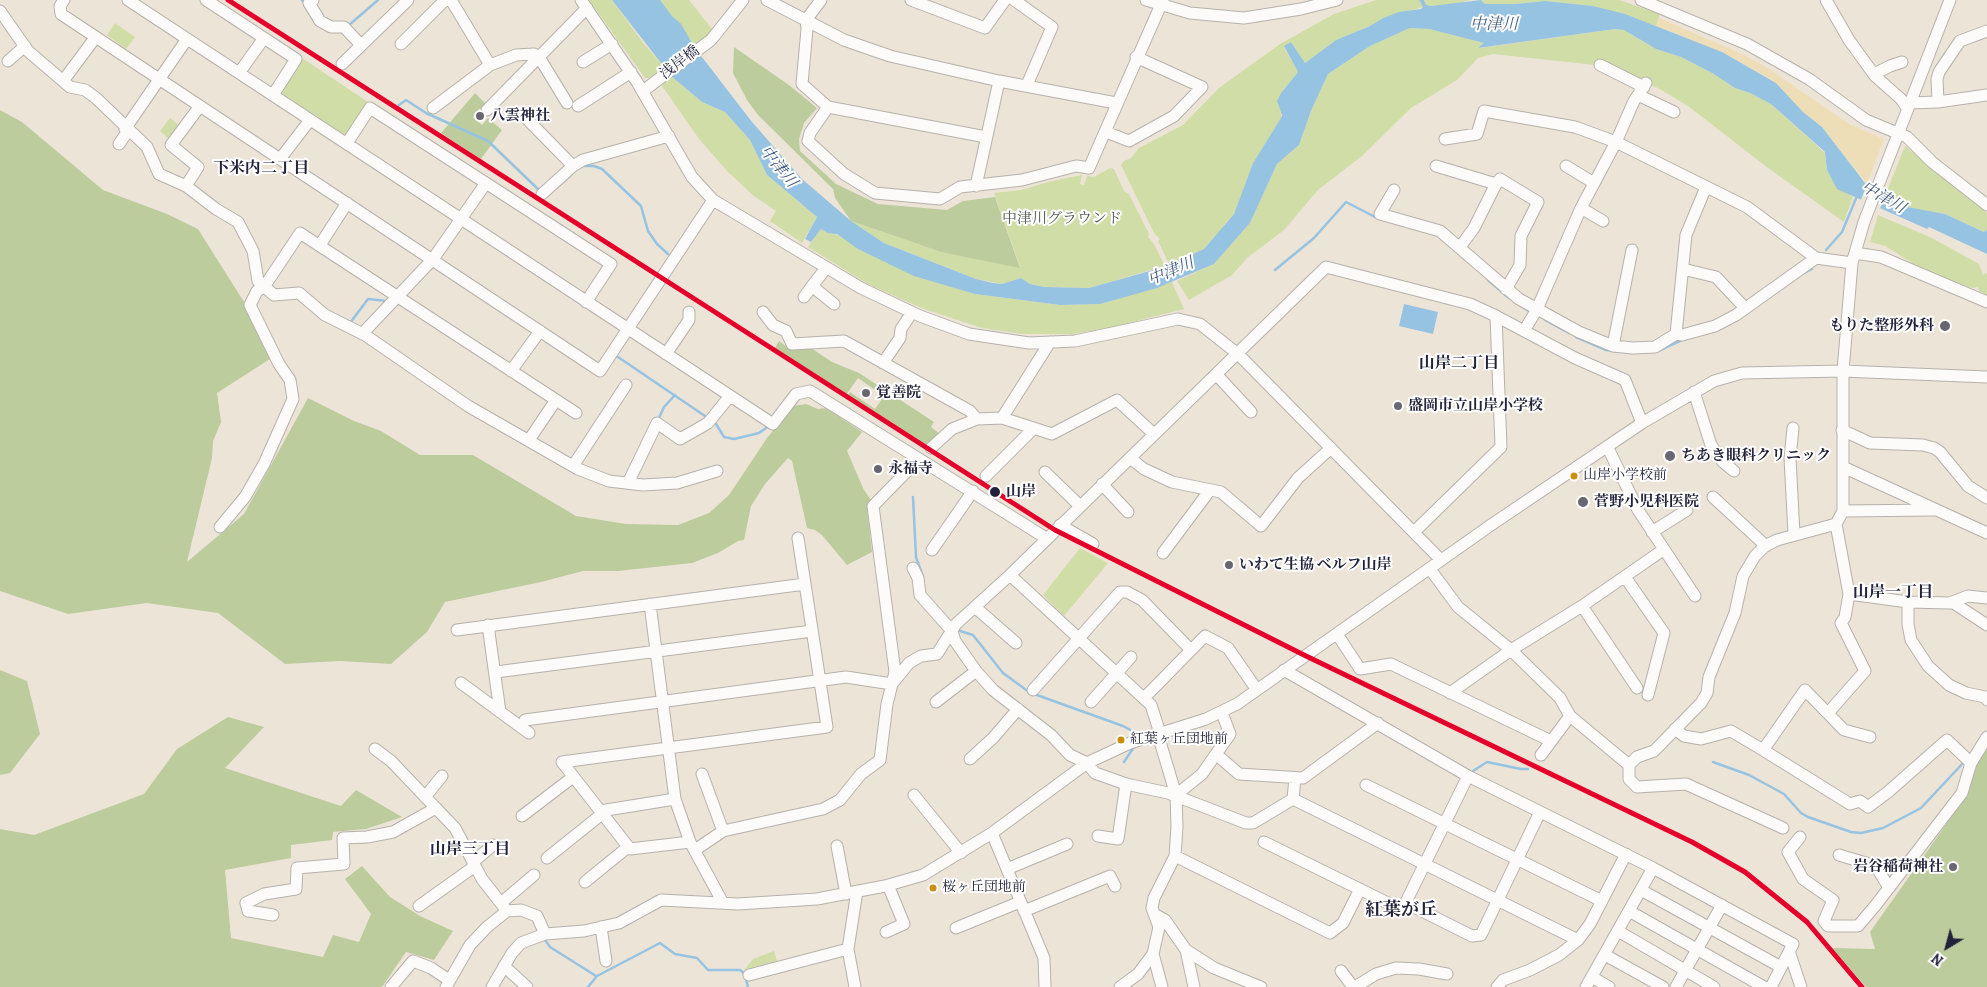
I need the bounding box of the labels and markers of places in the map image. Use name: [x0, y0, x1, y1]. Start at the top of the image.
place label: 八雲神社: [490, 107, 550, 125]
marker: 八雲神社: [474, 110, 486, 122]
place label: もりた整形外科: [1829, 317, 1934, 335]
marker: もりた整形外科: [1938, 319, 1952, 333]
place label: 覚善院: [876, 384, 921, 402]
marker: 覚善院: [860, 387, 872, 399]
place label: 盛岡市立山岸小学校: [1408, 397, 1543, 415]
marker: 盛岡市立山岸小学校: [1392, 400, 1404, 412]
place label: ちあき眼科クリニック: [1681, 447, 1831, 465]
marker: ちあき眼科クリニック: [1663, 449, 1677, 463]
place label: 永福寺: [888, 460, 933, 478]
marker: 永福寺: [872, 463, 884, 475]
place label: 山岸小学校前: [1583, 468, 1667, 484]
marker: 山岸小学校前: [1569, 471, 1579, 481]
place label: 山岸: [1006, 483, 1036, 501]
marker: 山岸: [988, 485, 1002, 499]
place label: 菅野小児科医院: [1594, 493, 1699, 511]
marker: 菅野小児科医院: [1576, 495, 1590, 509]
place label: いわて生協 ベルフ山岸: [1239, 556, 1392, 574]
marker: いわて生協 ベルフ山岸: [1223, 559, 1235, 571]
place label: 紅葉ヶ丘団地前: [1130, 732, 1228, 748]
marker: 紅葉ヶ丘団地前: [1116, 735, 1126, 745]
place label: 岩谷稲荷神社: [1853, 858, 1943, 876]
marker: 岩谷稲荷神社: [1947, 861, 1959, 873]
place label: 桜ヶ丘団地前: [942, 880, 1026, 896]
marker: 桜ヶ丘団地前: [928, 883, 938, 893]

